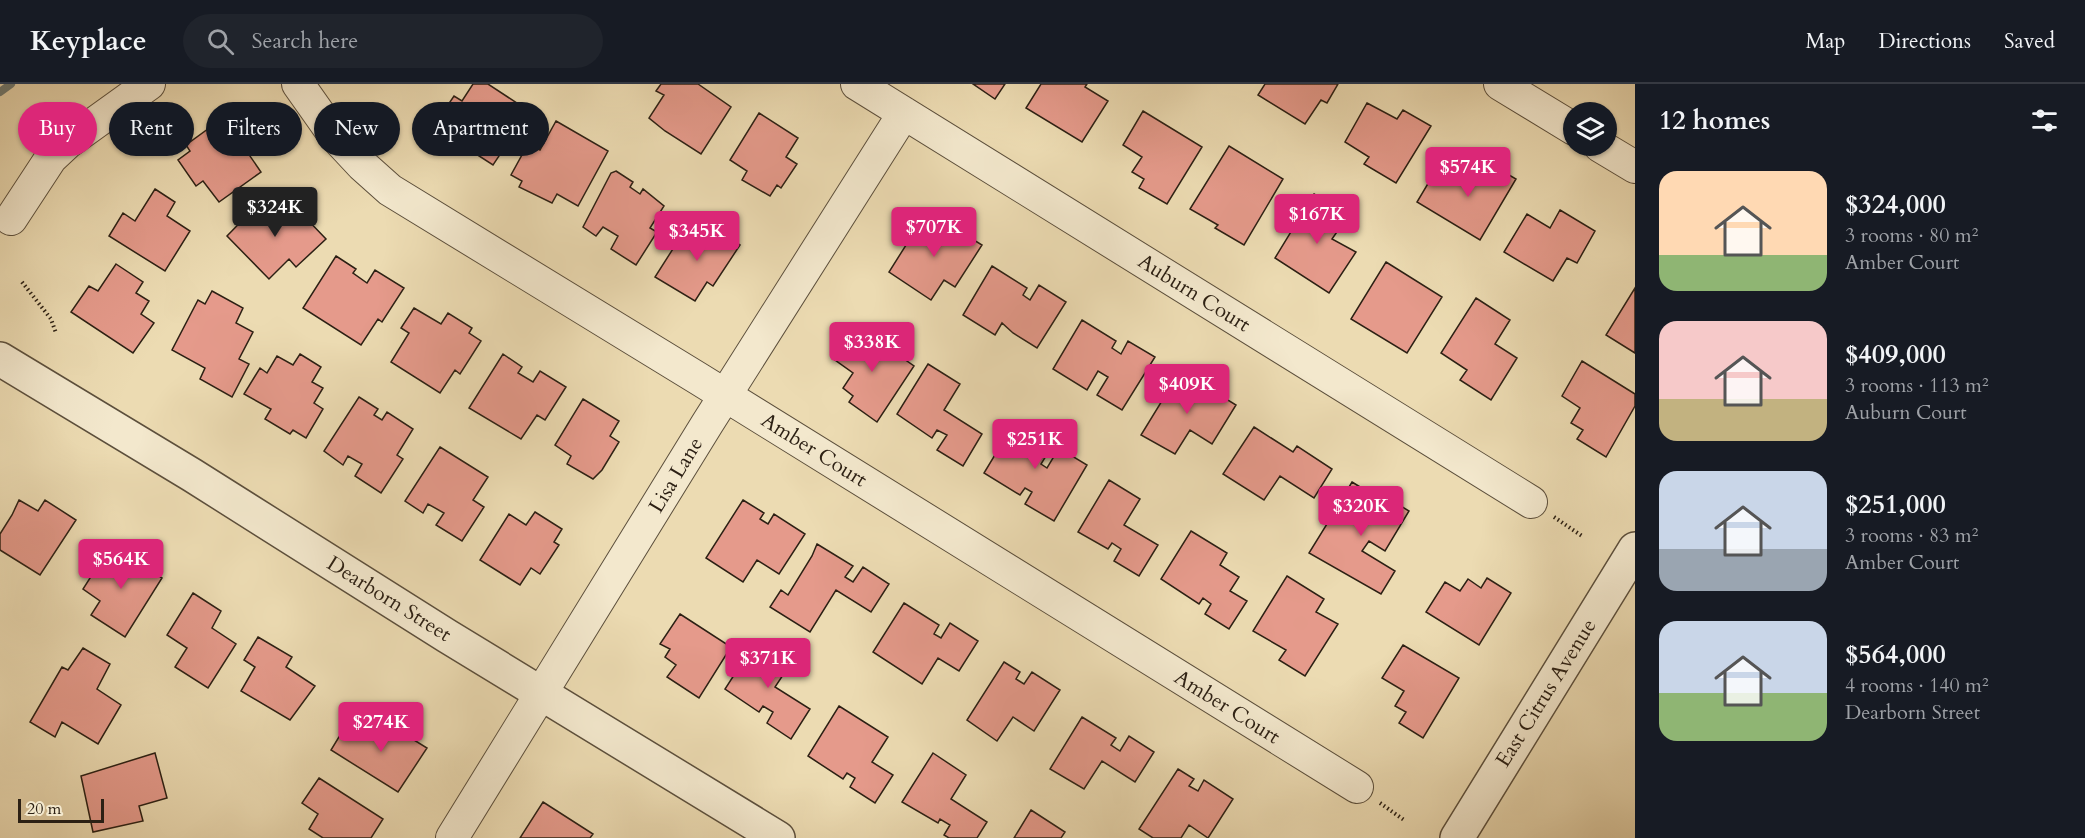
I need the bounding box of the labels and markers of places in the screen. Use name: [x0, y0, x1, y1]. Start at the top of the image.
pin: $574K: [1426, 147, 1510, 198]
pin: $324K: [233, 187, 317, 238]
pin: $167K: [1275, 194, 1359, 245]
pin: $707K: [892, 207, 976, 258]
pin: $345K: [655, 211, 739, 262]
pin: $338K: [830, 322, 914, 373]
pin: $409K: [1145, 364, 1229, 415]
pin: $251K: [993, 419, 1077, 470]
pin: $320K: [1319, 486, 1403, 537]
pin: $564K: [79, 539, 163, 590]
pin: $371K: [726, 638, 810, 689]
pin: $274K: [339, 702, 423, 753]

